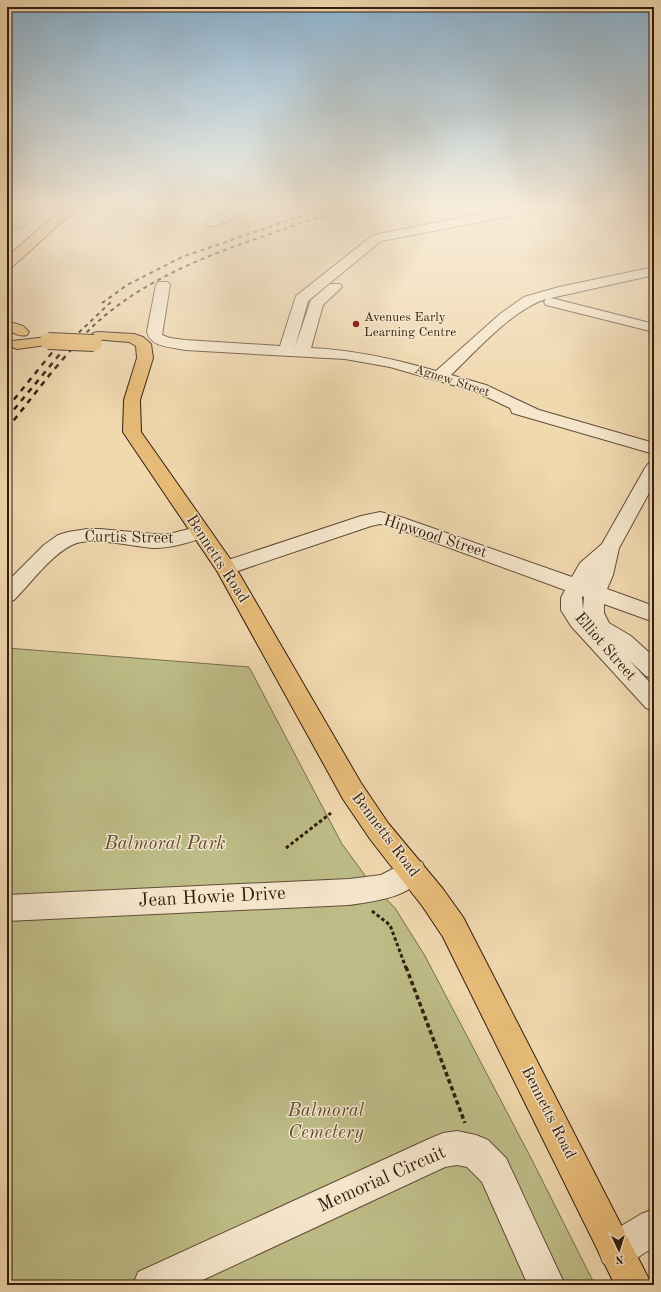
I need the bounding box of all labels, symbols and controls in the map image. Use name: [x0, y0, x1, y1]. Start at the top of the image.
place label: Avenues Early Learning Centre: [364, 311, 456, 339]
marker: Avenues Early Learning Centre: [351, 319, 361, 329]
street label: Agnew Street: [413, 363, 492, 399]
street label: Bennetts Road: [183, 512, 251, 606]
street label: Hipwood Street: [381, 513, 489, 561]
street label: Curtis Street: [84, 529, 174, 547]
street label: Elliot Street: [571, 610, 639, 684]
street label: Bennetts Road: [348, 790, 422, 880]
park label: Balmoral Park: [103, 835, 226, 854]
street label: Jean Howie Drive: [138, 885, 286, 911]
street label: Bennetts Road: [518, 1064, 578, 1162]
park label: Balmoral Cemetery: [287, 1102, 365, 1143]
street label: Memorial Circuit: [315, 1143, 449, 1217]
north arrow: [599, 1230, 639, 1270]
text: N: [614, 1253, 624, 1264]

